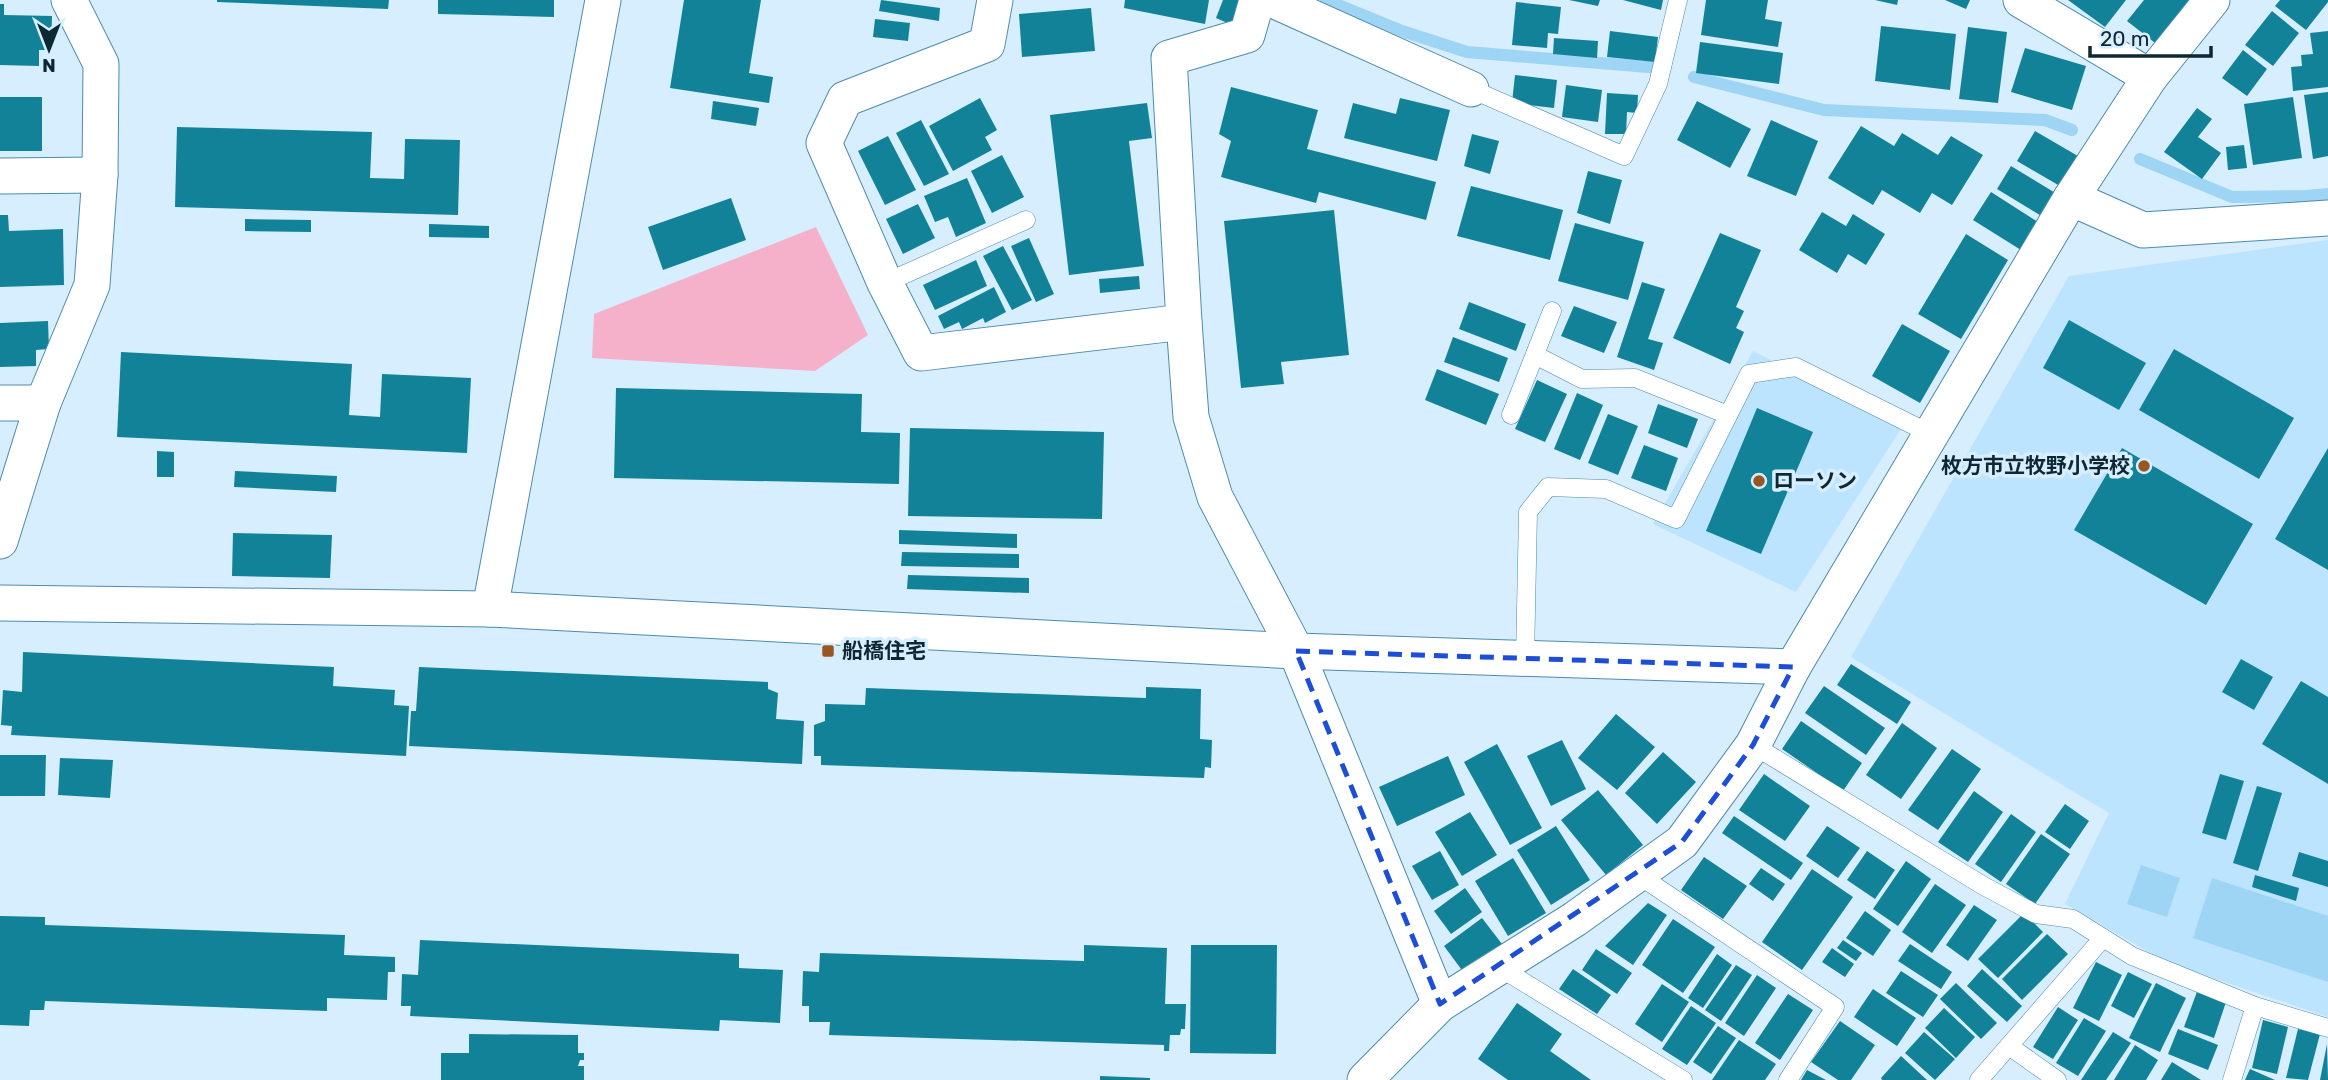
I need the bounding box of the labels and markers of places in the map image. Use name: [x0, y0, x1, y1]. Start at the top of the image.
place label: 枚方市立牧野小学校: [1941, 453, 2130, 478]
marker: 枚方市立牧野小学校: [2136, 458, 2152, 474]
place label: ローソン: [1773, 468, 1857, 493]
marker: ローソン: [1751, 473, 1767, 489]
place label: 船橋住宅: [842, 638, 926, 663]
marker: 船橋住宅: [820, 643, 836, 659]

